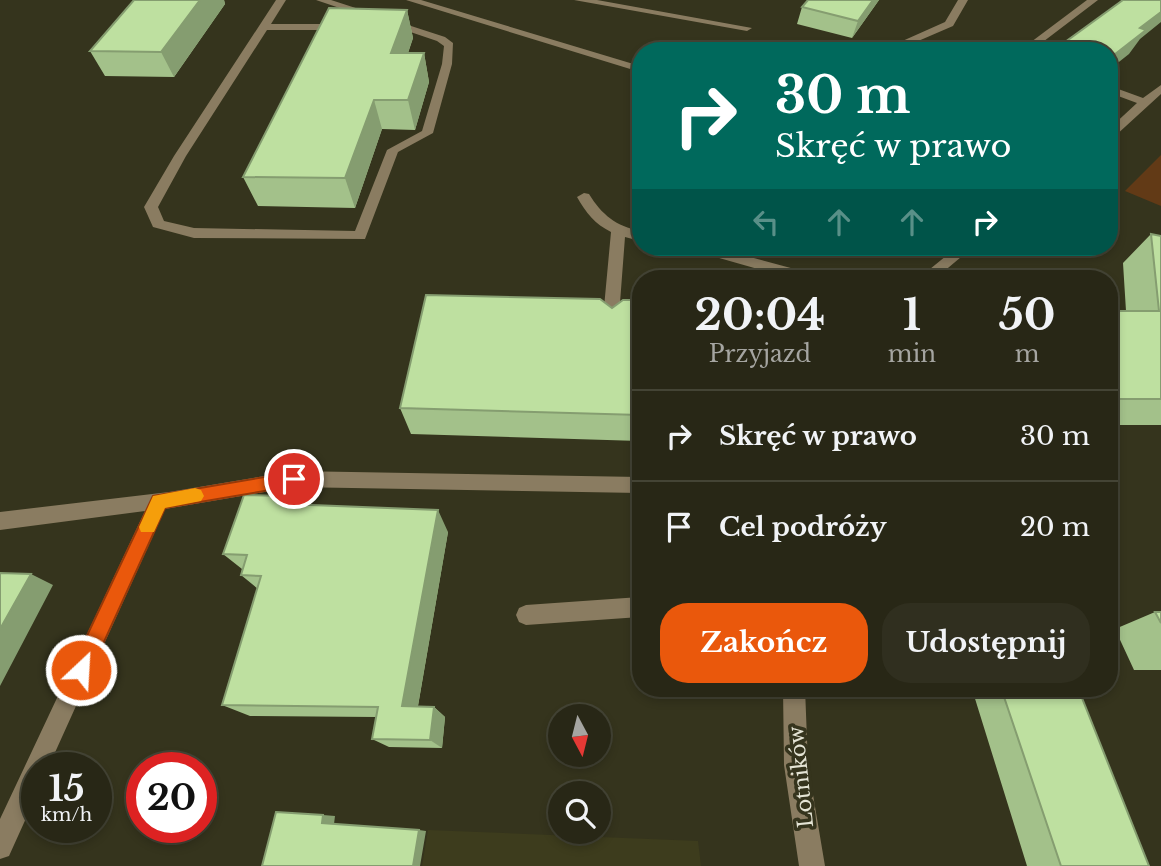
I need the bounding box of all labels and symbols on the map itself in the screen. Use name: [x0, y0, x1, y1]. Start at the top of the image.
pin: [264, 449, 324, 509]
position arrow: [44, 633, 118, 707]
north arrow: [548, 704, 611, 766]
street label: Lotników: [783, 725, 819, 829]
speed limit sign: 20: [126, 752, 217, 843]

